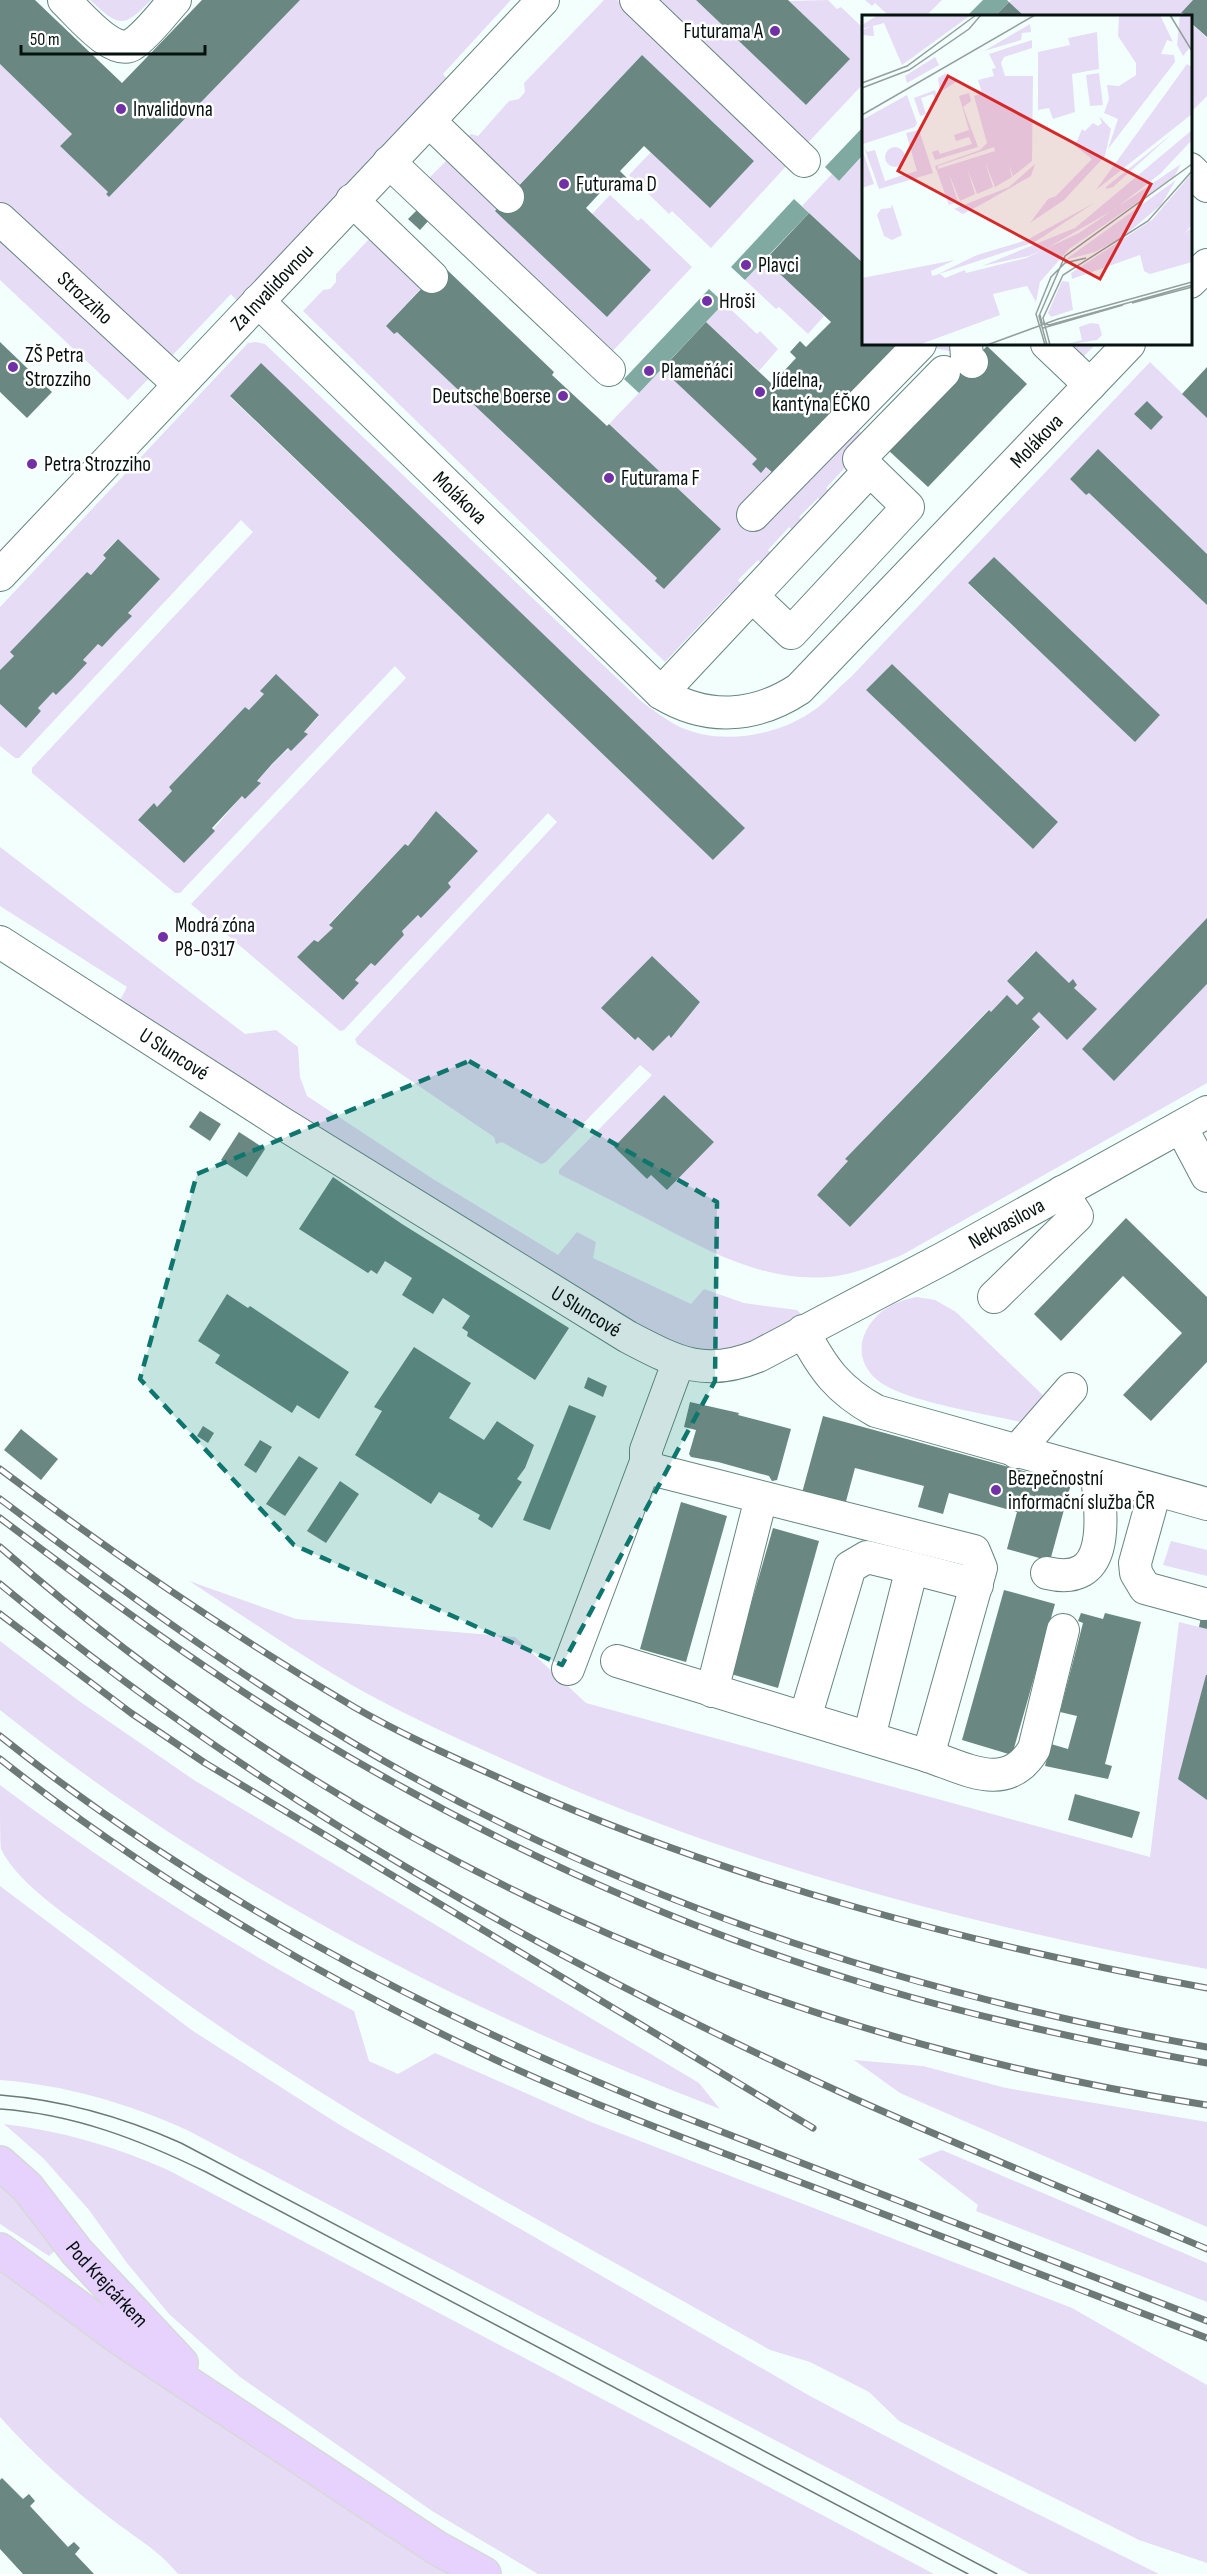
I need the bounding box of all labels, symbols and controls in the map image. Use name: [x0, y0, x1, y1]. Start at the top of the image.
inset map: [862, 15, 1192, 345]
scale bar: [21, 18, 206, 56]
place label: Futurama A: [683, 19, 764, 44]
marker: Futurama A: [768, 24, 782, 38]
text: 50 m: [30, 29, 60, 50]
place label: Invalidovna: [133, 97, 213, 122]
marker: Invalidovna: [114, 102, 128, 116]
place label: Futurama D: [576, 172, 657, 197]
marker: Futurama D: [557, 177, 571, 191]
street label: Za Invalidovnou: [226, 239, 319, 336]
place label: Plavci: [758, 253, 799, 278]
marker: Plavci: [739, 258, 753, 272]
street label: Strozziho: [52, 266, 118, 330]
place label: Hroši: [719, 289, 756, 314]
marker: Hroši: [700, 294, 714, 308]
place label: ZŠ Petra Strozziho: [25, 343, 91, 392]
place label: Plameňáci: [661, 359, 733, 384]
marker: ZŠ Petra Strozziho: [6, 360, 20, 374]
marker: Plameňáci: [642, 364, 656, 378]
place label: Jídelna, kantýna ÉČKO: [771, 368, 870, 417]
place label: Deutsche Boerse: [432, 384, 551, 409]
marker: Jídelna, kantýna ÉČKO: [753, 385, 767, 399]
marker: Deutsche Boerse: [556, 389, 570, 403]
street label: Molákova: [1005, 409, 1068, 473]
place label: Petra Strozziho: [44, 452, 151, 477]
marker: Petra Strozziho: [25, 457, 39, 471]
street label: Molákova: [428, 466, 492, 530]
place label: Futurama F: [621, 466, 700, 491]
marker: Futurama F: [602, 471, 616, 485]
place label: Modrá zóna P8-0317: [175, 913, 255, 962]
marker: Modrá zóna P8-0317: [156, 930, 170, 944]
street label: U Sluncové: [134, 1023, 213, 1086]
street label: Nekvasilova: [964, 1193, 1049, 1255]
street label: U Sluncové: [546, 1281, 626, 1343]
place label: Bezpečnostní informační služba ČR: [1008, 1466, 1155, 1515]
marker: Bezpečnostní informační služba ČR: [989, 1483, 1003, 1497]
street label: Pod Krejcárkem: [60, 2236, 153, 2333]

